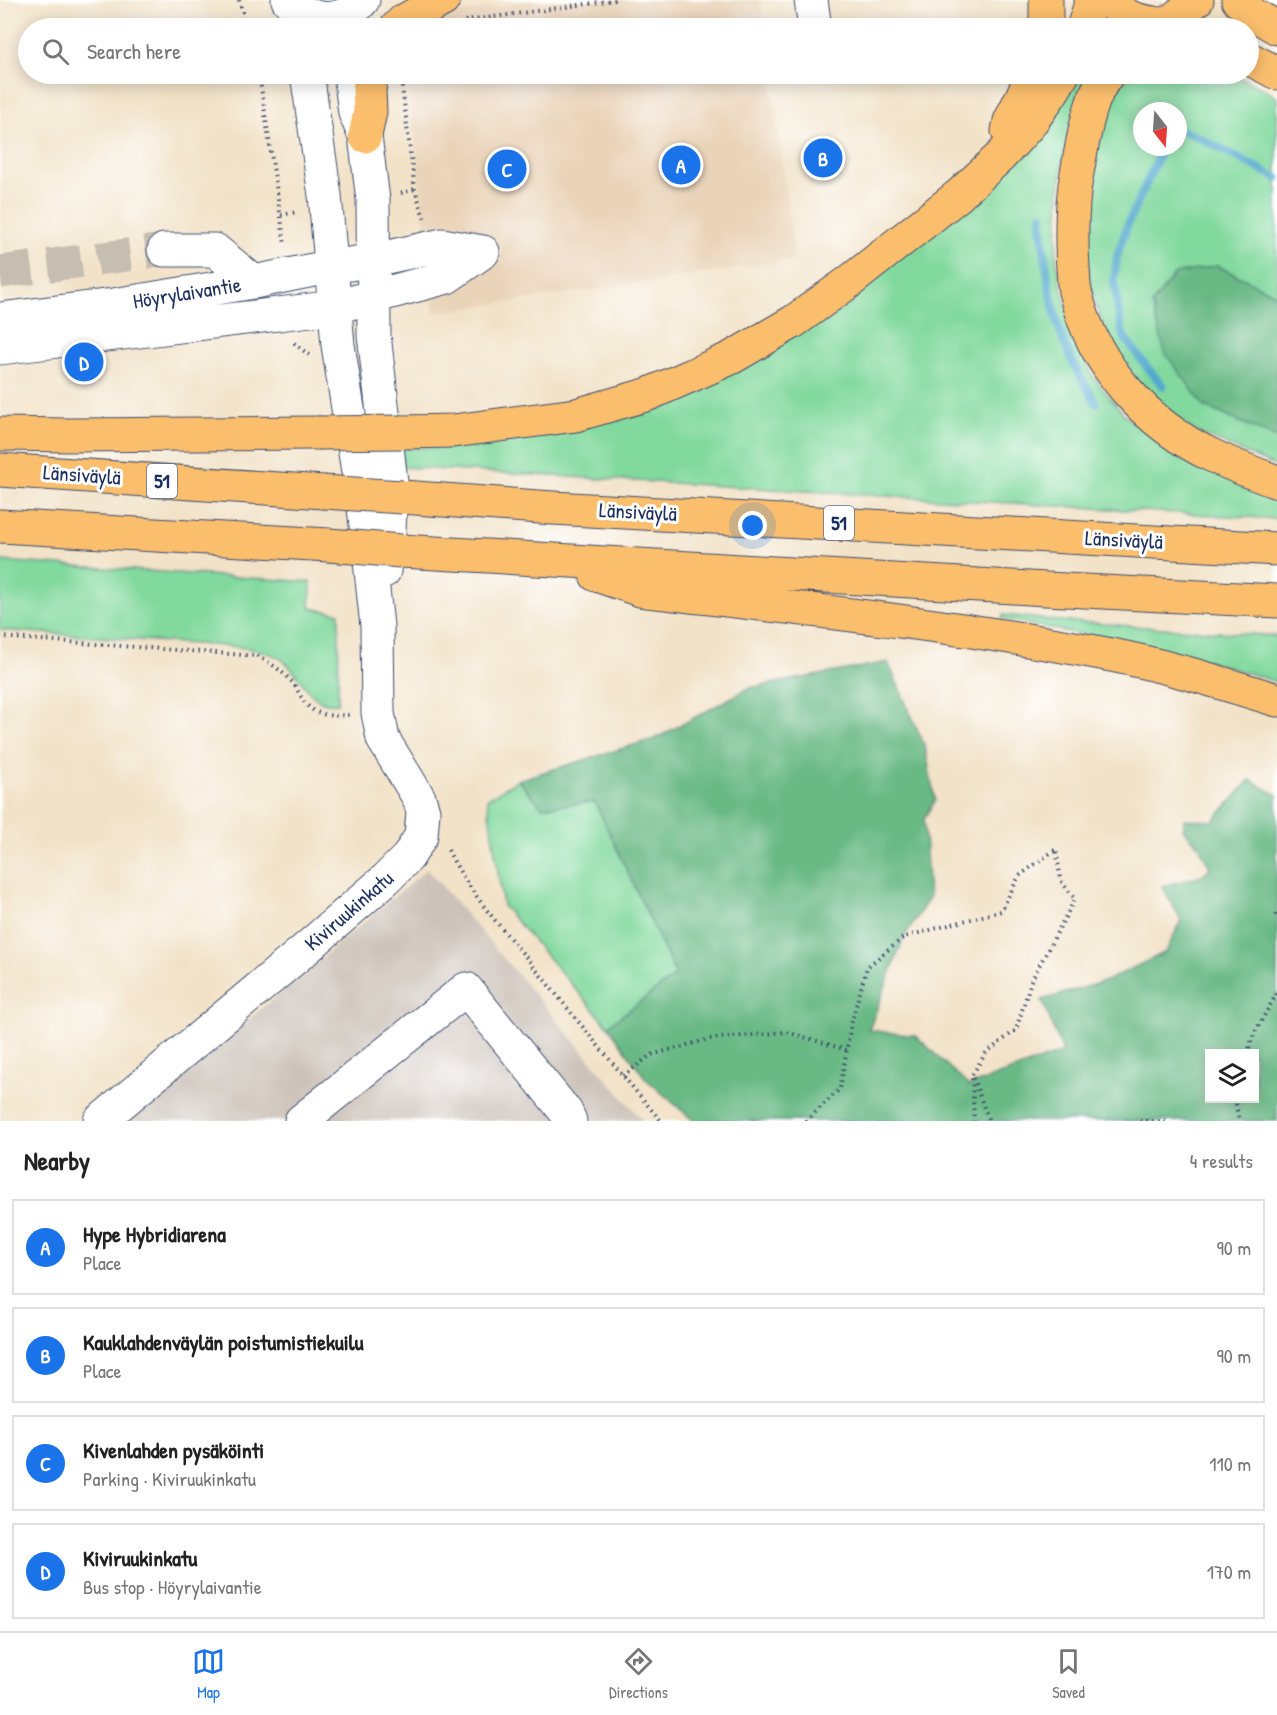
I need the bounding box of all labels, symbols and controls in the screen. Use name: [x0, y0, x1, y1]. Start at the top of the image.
search box: [18, 18, 1259, 84]
icon: search: [39, 35, 72, 68]
text: Search here: [87, 36, 181, 66]
north arrow: [1133, 102, 1187, 156]
pin: B: [804, 136, 842, 180]
pin: A: [662, 142, 700, 188]
pin: C: [488, 146, 526, 192]
street label: Höyrylaivantie: [131, 270, 243, 315]
pin: D: [64, 340, 104, 385]
street label: Länsiväylä: [42, 457, 122, 492]
road number: 51: [147, 464, 177, 498]
street label: Länsiväylä: [598, 495, 678, 528]
road number: 51: [824, 506, 854, 540]
your location: [738, 511, 767, 540]
street label: Länsiväylä: [1084, 523, 1164, 556]
street label: Kiviruukinkatu: [298, 863, 400, 957]
map controls: [1205, 1049, 1259, 1103]
button: layers: [1205, 1049, 1259, 1103]
text: Nearby: [24, 1143, 90, 1178]
text: 4 results: [1190, 1147, 1253, 1174]
text: Hype Hybridiarena: [83, 1219, 226, 1249]
text: A: [41, 1234, 50, 1261]
text: 90 m: [1217, 1234, 1251, 1261]
text: Place: [83, 1249, 122, 1276]
text: Kauklahdenväylän poistumistiekuilu: [83, 1327, 363, 1357]
text: B: [40, 1342, 51, 1369]
text: 90 m: [1217, 1342, 1251, 1369]
text: Place: [83, 1357, 122, 1384]
text: Kivenlahden pysäköinti: [83, 1435, 264, 1465]
text: C: [40, 1450, 51, 1477]
text: 110 m: [1209, 1450, 1251, 1477]
text: Parking · Kiviruukinkatu: [83, 1465, 256, 1492]
text: Kiviruukinkatu: [83, 1543, 197, 1573]
text: D: [41, 1558, 50, 1585]
text: 170 m: [1207, 1558, 1251, 1585]
text: Bus stop · Höyrylaivantie: [83, 1573, 262, 1600]
tab: Map: [192, 1645, 225, 1703]
tab: Directions: [609, 1645, 668, 1703]
tab: Saved: [1052, 1645, 1085, 1703]

